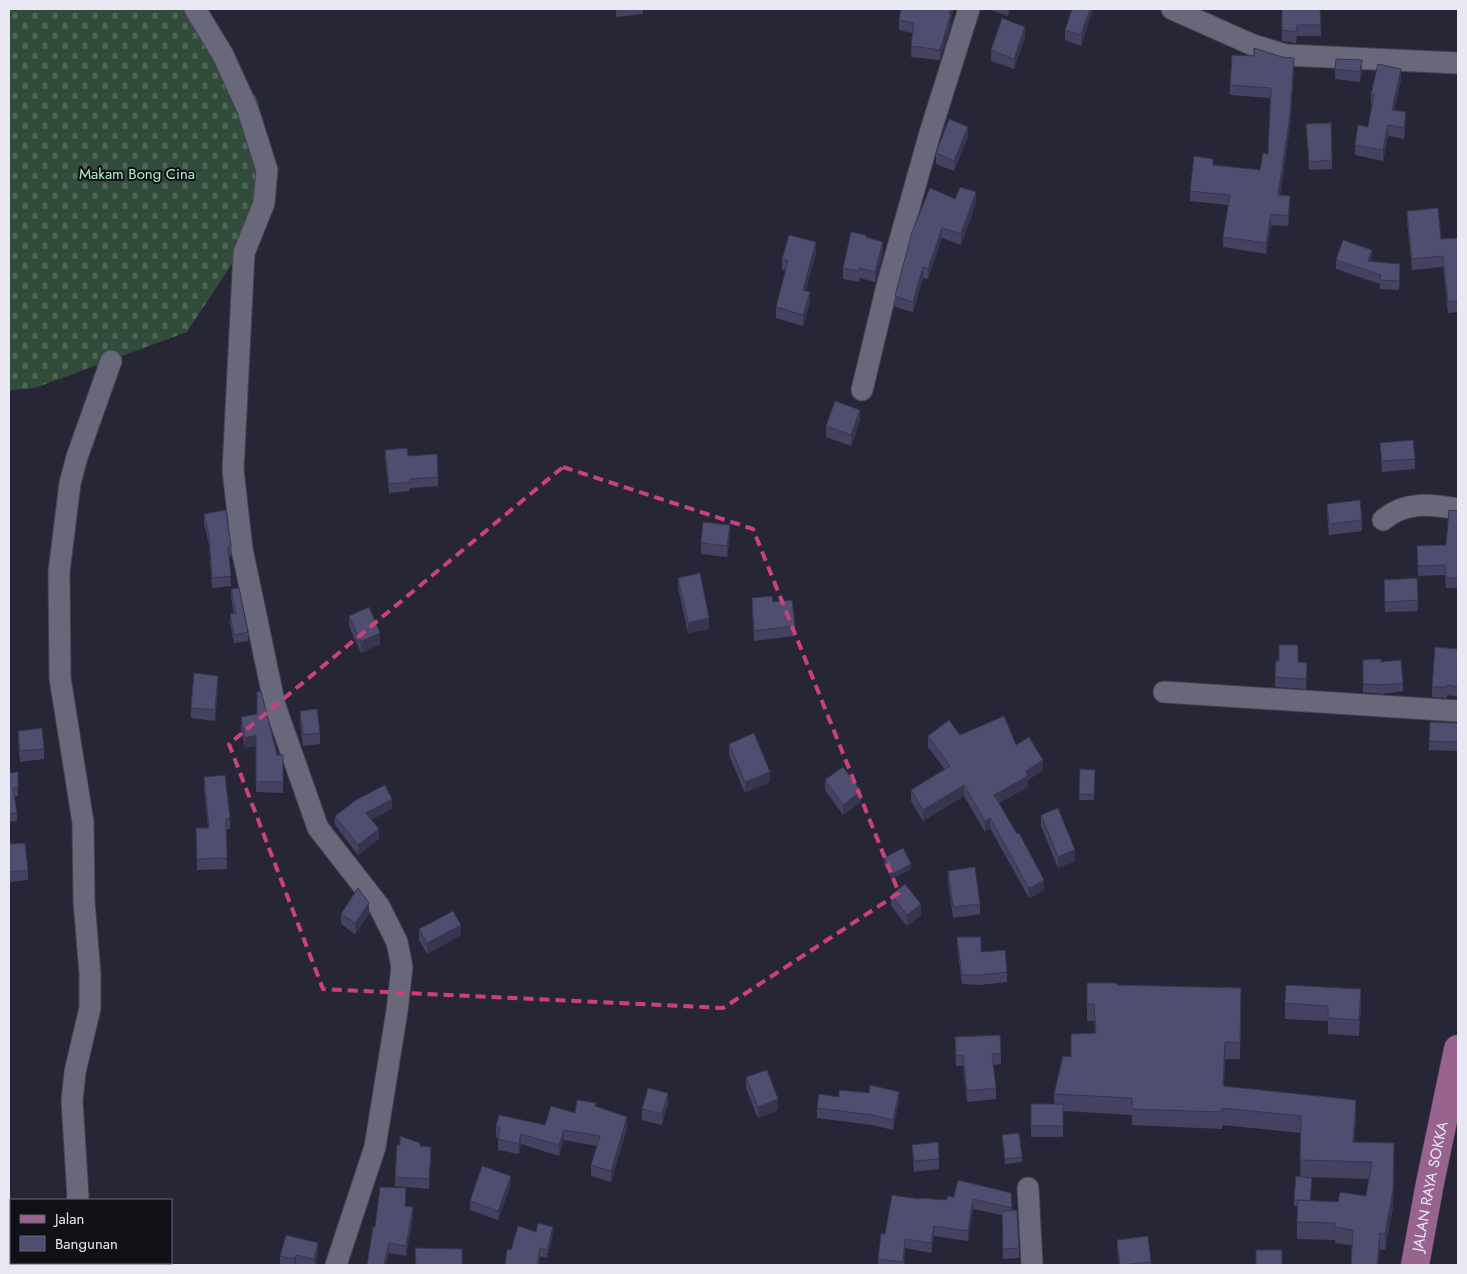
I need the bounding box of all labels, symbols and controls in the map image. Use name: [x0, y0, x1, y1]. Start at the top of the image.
park label: Makam Bong Cina: [79, 163, 195, 185]
street label: JALAN RAYA SOKKA: [1406, 1119, 1454, 1255]
legend: [10, 1199, 172, 1264]
text: Jalan: [53, 1208, 84, 1230]
text: Bangunan: [55, 1233, 118, 1255]

